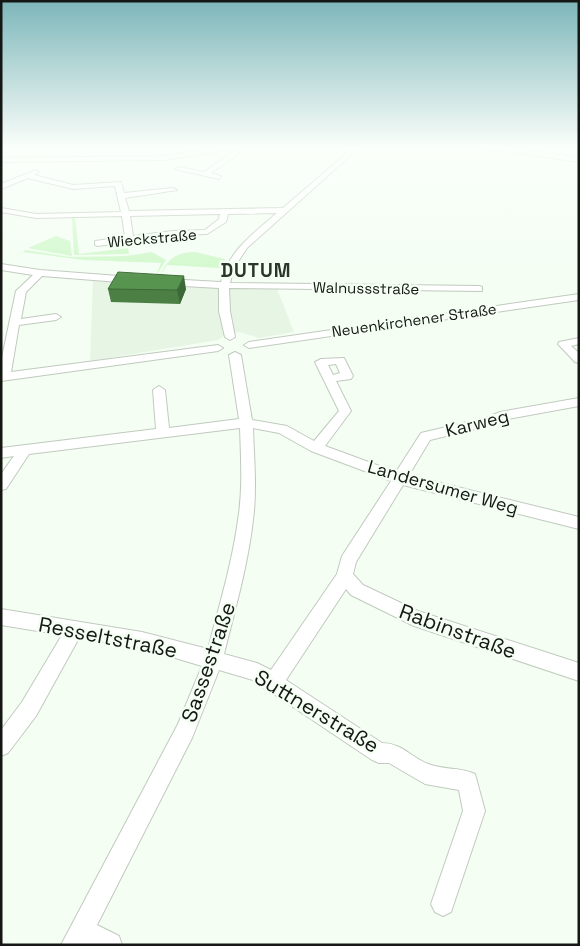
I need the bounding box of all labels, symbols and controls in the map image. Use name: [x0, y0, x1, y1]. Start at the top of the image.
street label: Wieckstraße: [107, 225, 198, 251]
district label: DUTUM: [220, 258, 292, 283]
street label: Walnussstraße: [313, 278, 419, 298]
street label: Neuenkirchener Straße: [330, 299, 498, 341]
street label: Karweg: [443, 404, 511, 442]
street label: Landersumer Weg: [365, 454, 521, 520]
street label: Rabinstraße: [396, 597, 520, 665]
street label: Sassestraße: [175, 598, 241, 726]
street label: Resseltstraße: [36, 610, 180, 664]
street label: Suttnerstraße: [250, 663, 384, 759]

